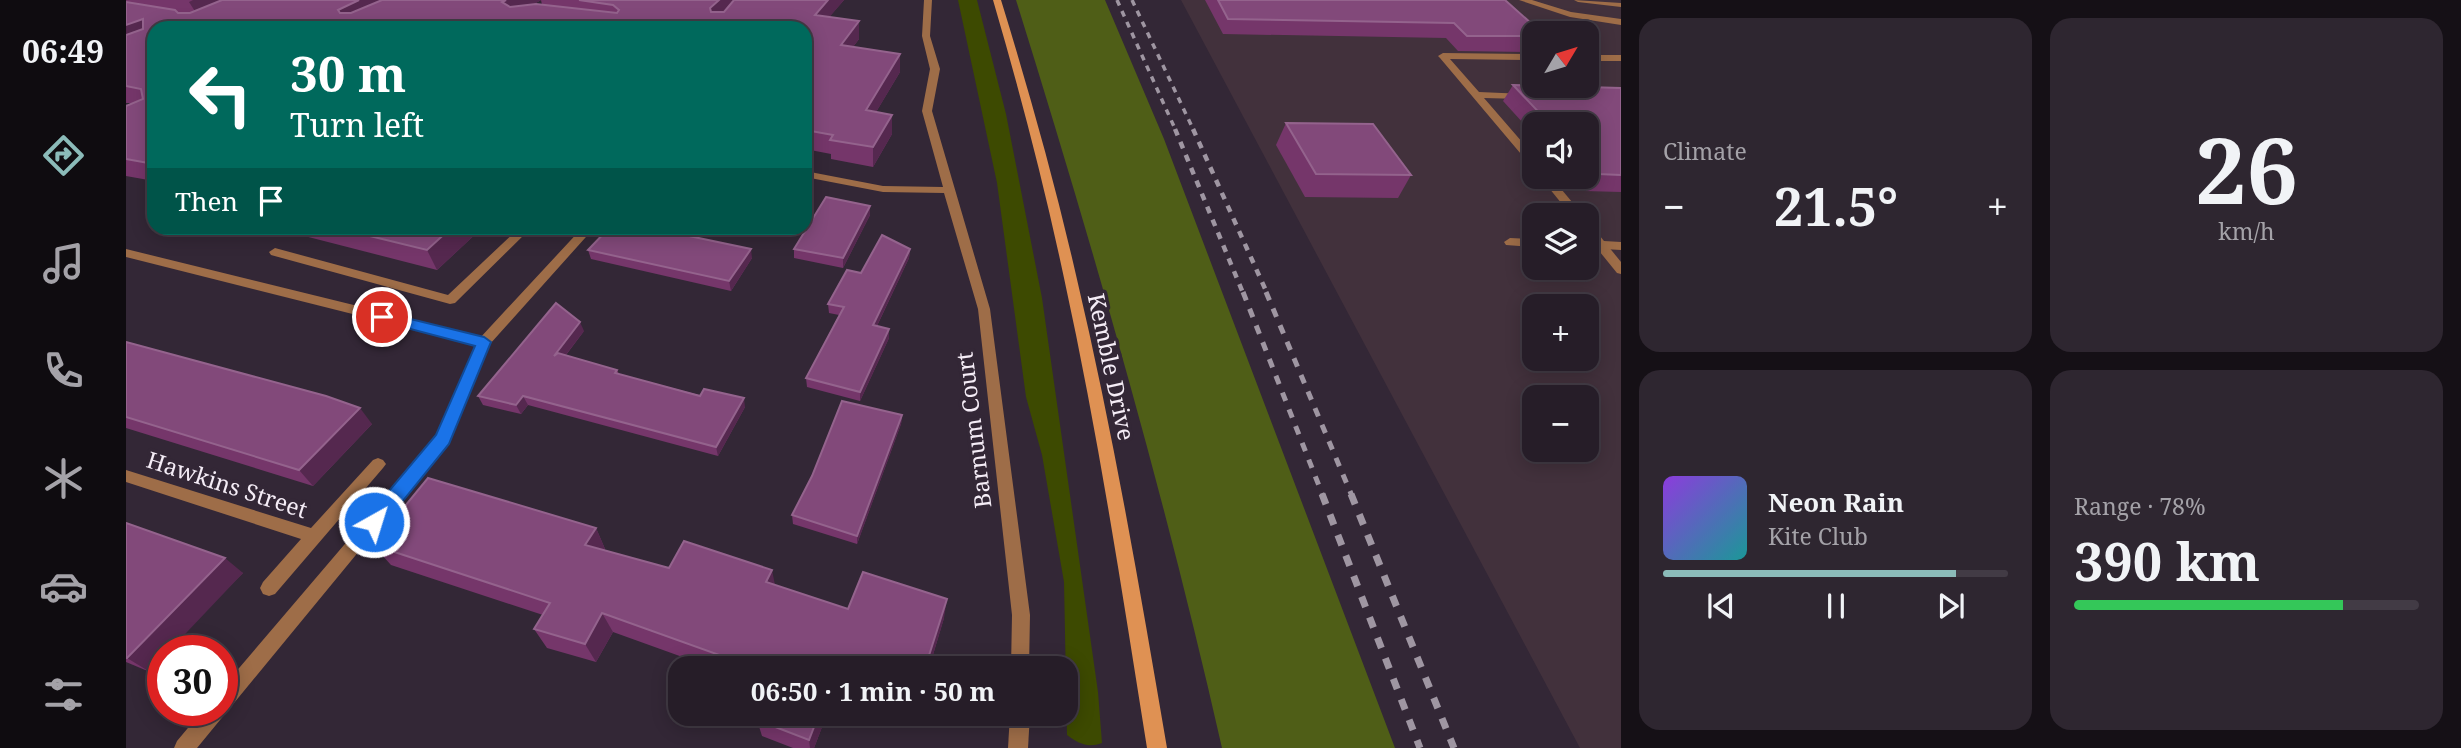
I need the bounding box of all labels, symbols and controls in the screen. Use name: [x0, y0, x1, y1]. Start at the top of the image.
north arrow: [1522, 21, 1600, 98]
map controls: [1522, 21, 1599, 462]
text: 06:49: [22, 29, 104, 72]
text: 30 m: [290, 40, 406, 106]
icon: left: [175, 49, 266, 140]
text: Turn left: [290, 103, 424, 146]
text: 26: [2195, 107, 2298, 231]
button: sound: [1522, 112, 1599, 189]
icon: directions: [39, 131, 88, 180]
text: Climate: [1663, 135, 1747, 167]
text: 21.5°: [1774, 170, 1898, 241]
text: −: [1663, 180, 1685, 232]
text: +: [1987, 180, 2008, 232]
icon: arrive: [252, 182, 290, 220]
text: Then: [175, 183, 238, 219]
button: layers: [1522, 203, 1599, 280]
text: km/h: [2218, 215, 2275, 247]
icon: music: [39, 239, 88, 288]
pin: [352, 287, 412, 347]
street label: Kemble Drive: [1081, 290, 1143, 443]
button: +: [1522, 294, 1599, 371]
icon: arrive: [363, 298, 401, 336]
icon: phone: [39, 346, 88, 395]
street label: Barnum Court: [948, 350, 998, 510]
button: −: [1522, 385, 1599, 462]
street label: Hawkins Street: [143, 443, 312, 525]
icon: climate: [39, 454, 88, 503]
text: Neon Rain: [1768, 484, 1904, 520]
position arrow: [337, 485, 411, 559]
text: Range · 78%: [2074, 490, 2206, 522]
text: Kite Club: [1768, 520, 1868, 552]
text: 390 km: [2074, 525, 2260, 596]
icon: car: [39, 562, 88, 611]
icon: previous: [1702, 587, 1740, 625]
icon: pause: [1817, 587, 1855, 625]
icon: next: [1932, 587, 1970, 625]
speed limit sign: 30: [147, 635, 238, 726]
icon: filters: [39, 670, 88, 719]
text: 06:50 · 1 min · 50 m: [751, 673, 995, 709]

